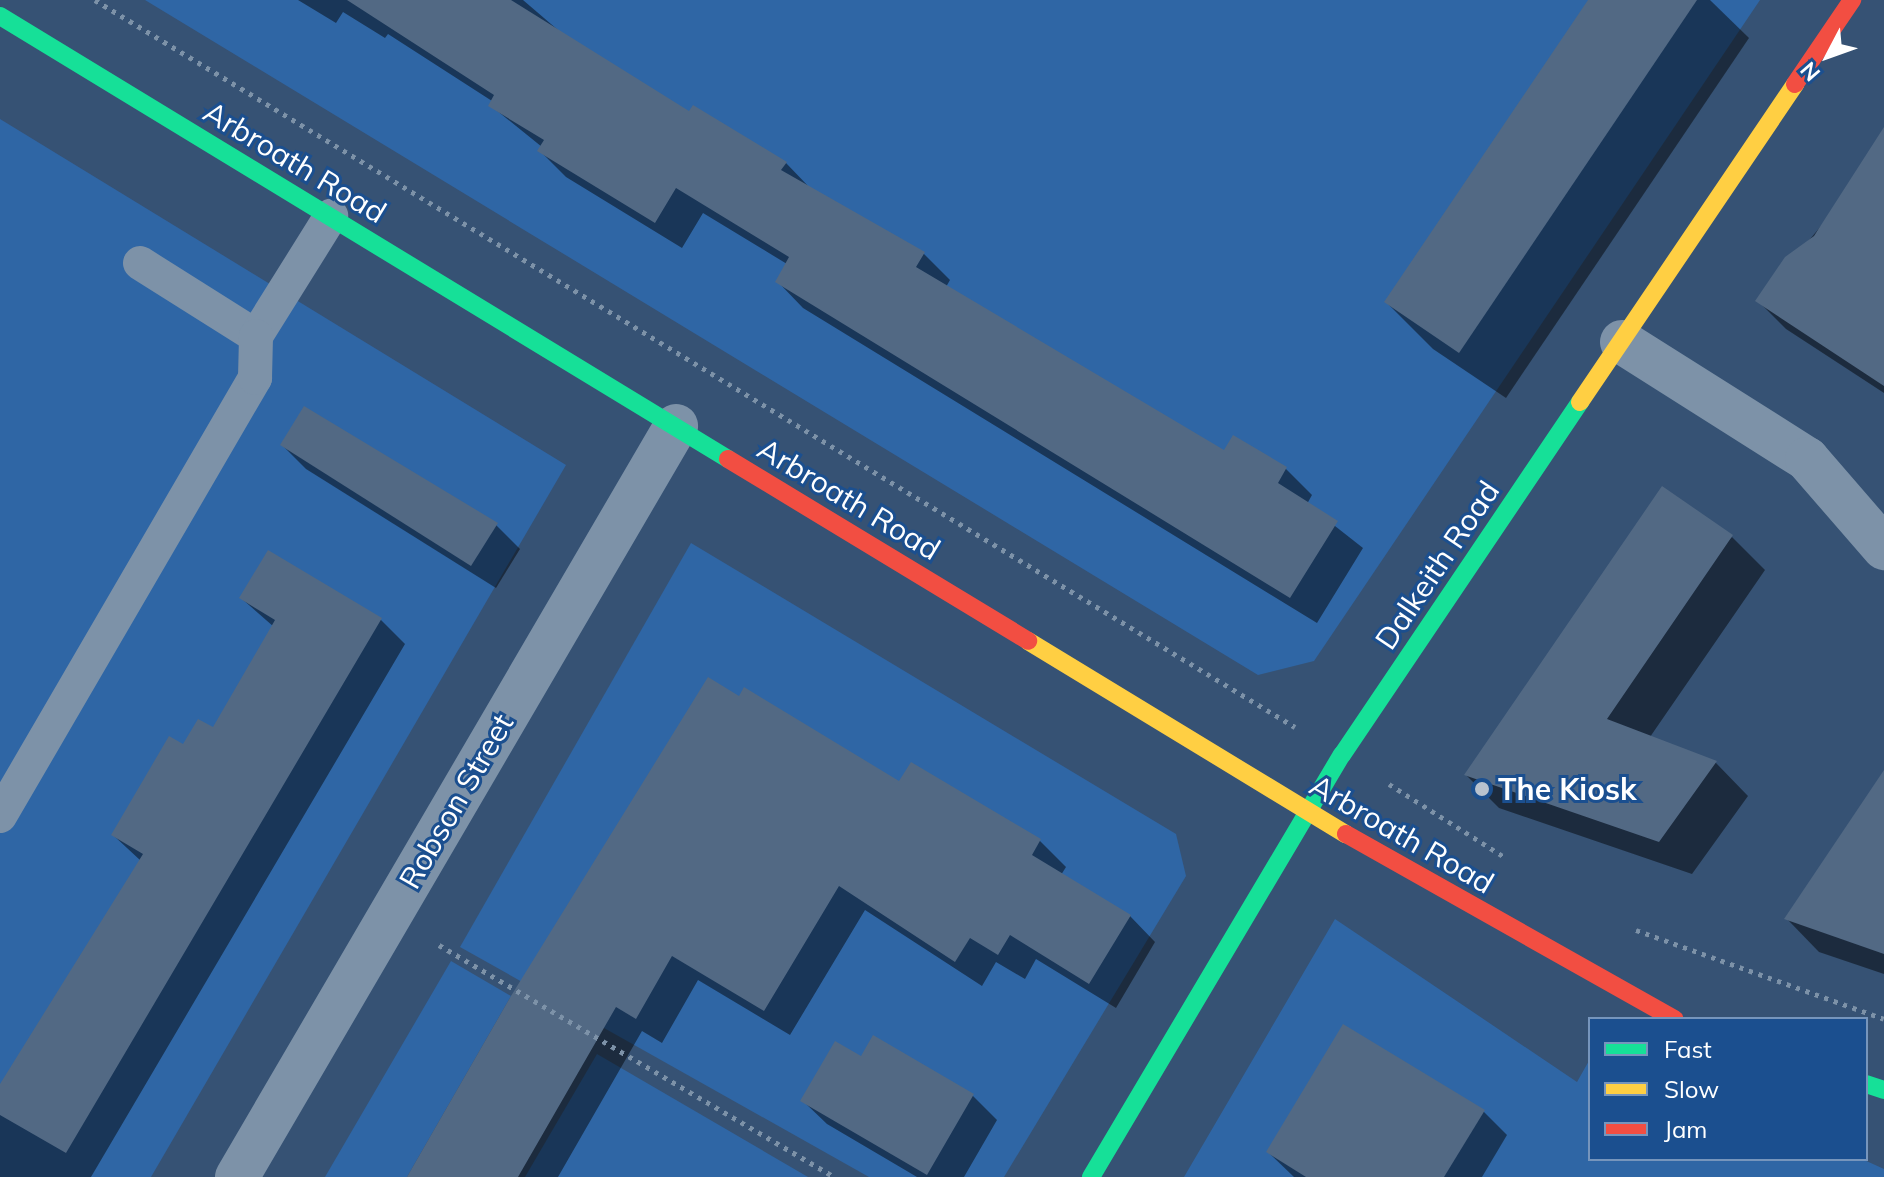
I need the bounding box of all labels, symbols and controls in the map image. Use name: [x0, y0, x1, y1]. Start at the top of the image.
north arrow: [1788, 16, 1868, 96]
text: N: [1794, 56, 1826, 87]
street label: Arbroath Road: [197, 93, 393, 231]
street label: Arbroath Road: [751, 430, 947, 568]
street label: Dalkeith Road: [1367, 474, 1507, 656]
street label: Robson Street: [391, 707, 521, 895]
street label: Arbroath Road: [1304, 767, 1500, 901]
place label: The Kiosk: [1498, 771, 1636, 807]
marker: The Kiosk: [1473, 780, 1491, 798]
legend: [1588, 1017, 1868, 1161]
text: Fast: [1664, 1034, 1712, 1064]
text: Slow: [1664, 1074, 1719, 1104]
text: Jam: [1664, 1114, 1707, 1144]

